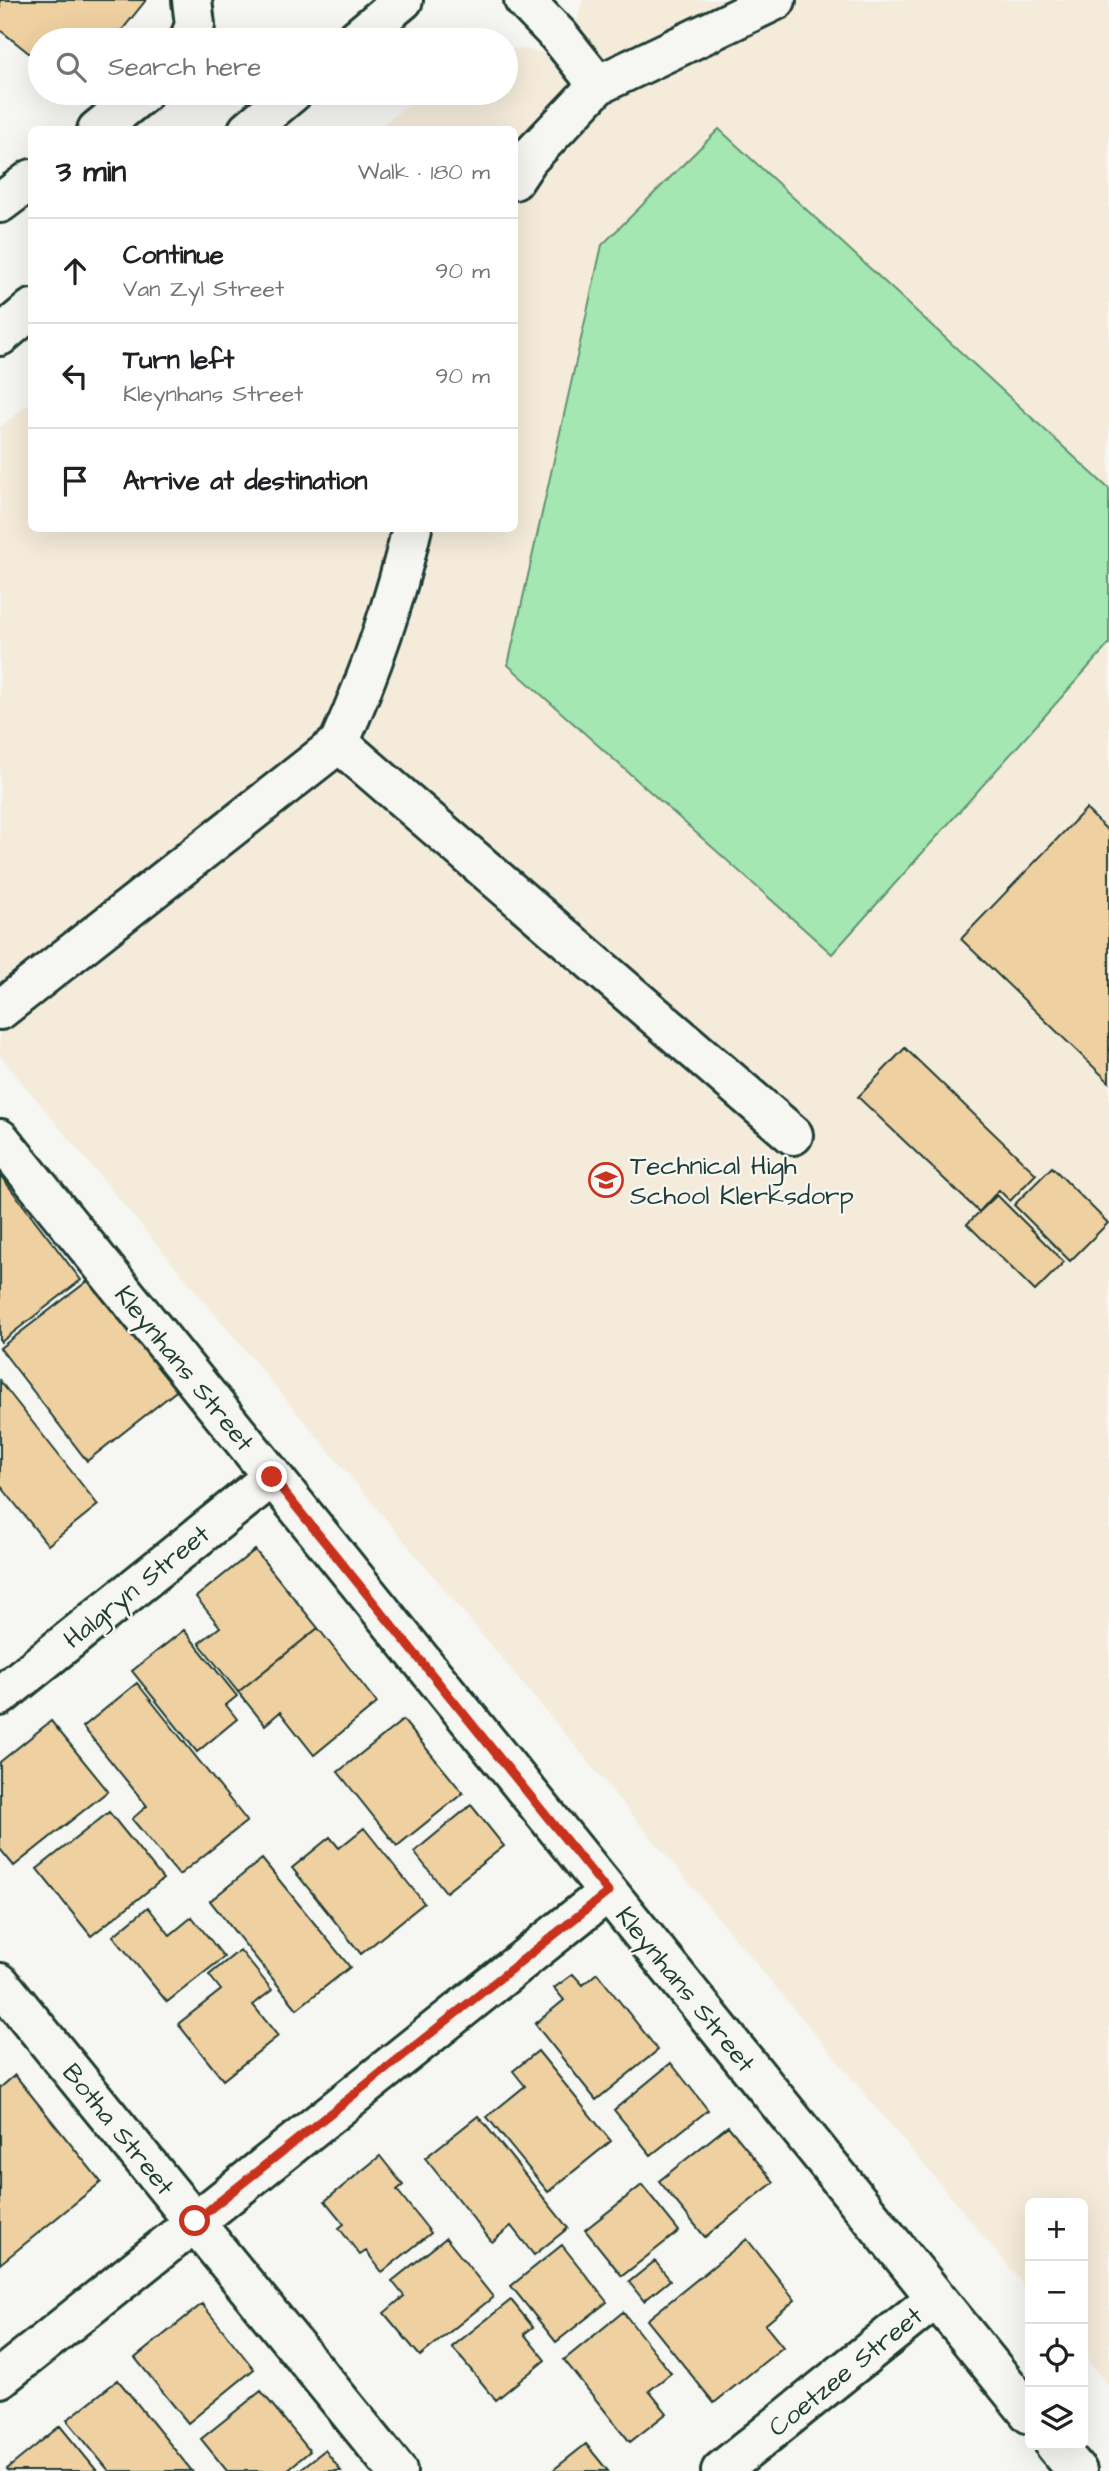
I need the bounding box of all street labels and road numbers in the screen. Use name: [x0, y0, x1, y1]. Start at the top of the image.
street label: Kleynhans Street: [105, 1278, 263, 1461]
street label: Halgryn Street: [56, 1516, 219, 1659]
street label: Kleynhans Street: [606, 1899, 764, 2082]
street label: Botha Street: [54, 2056, 183, 2204]
street label: Coetzee Street: [761, 2298, 931, 2445]

